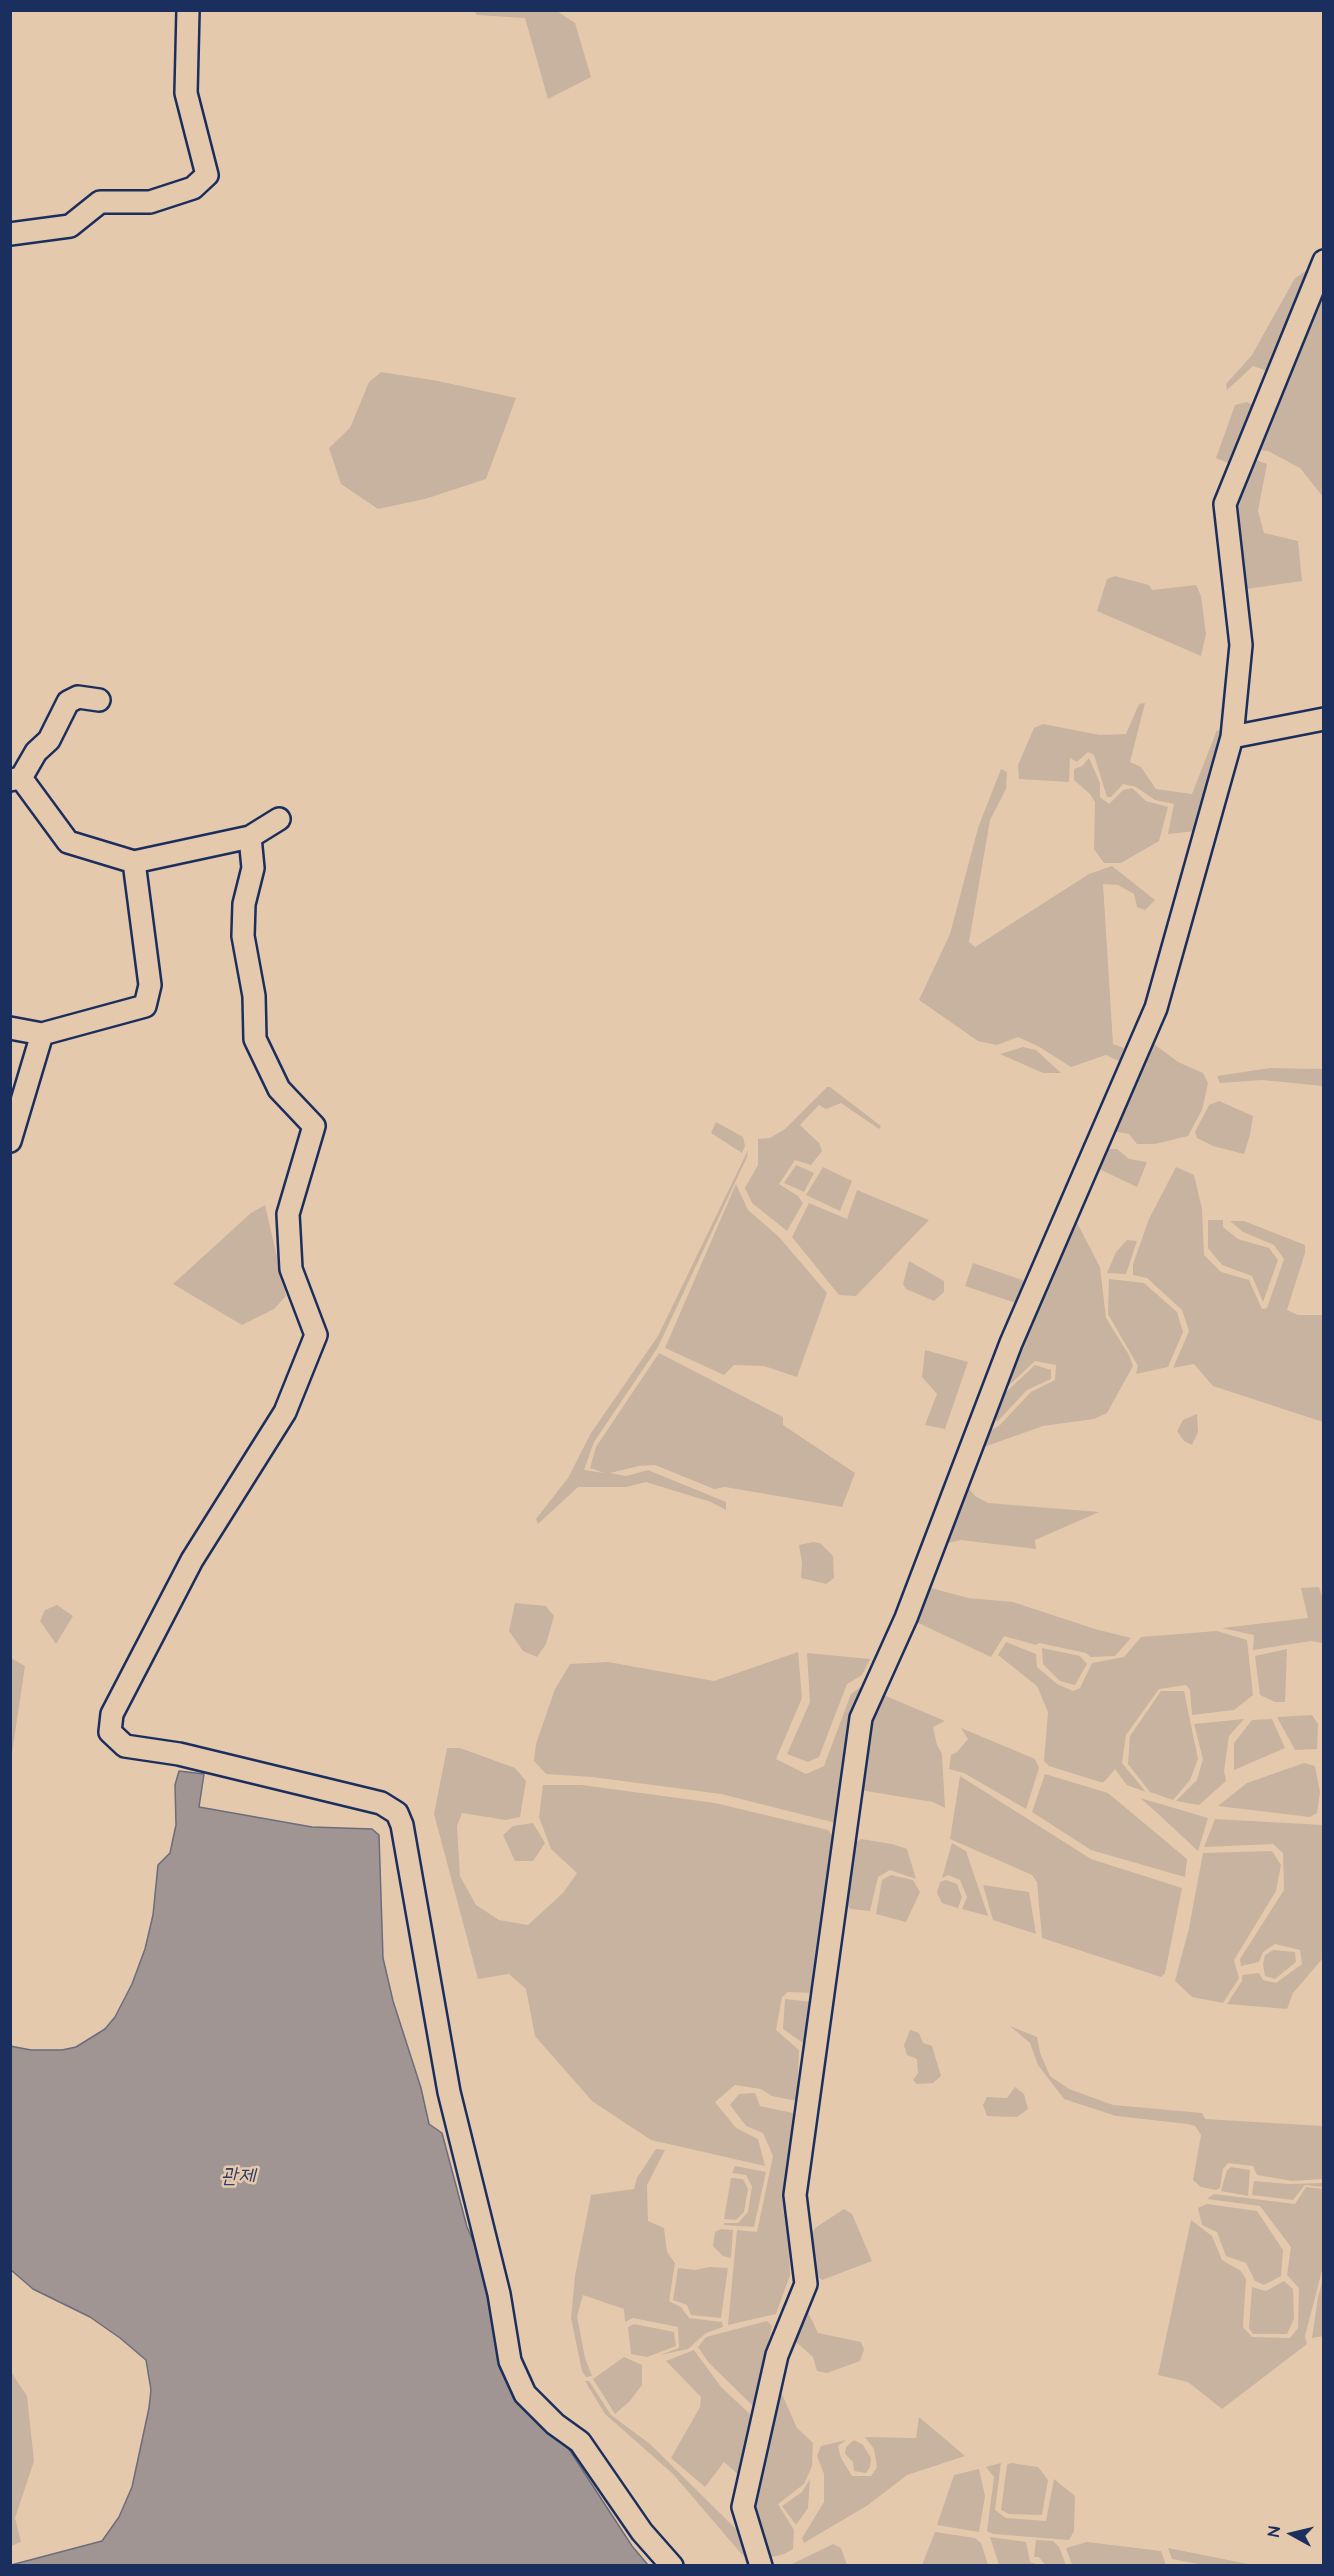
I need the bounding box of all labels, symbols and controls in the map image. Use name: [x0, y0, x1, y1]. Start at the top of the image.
water label: 관제: [221, 2165, 255, 2191]
north arrow: [1262, 2504, 1322, 2564]
text: N: [1263, 2525, 1286, 2538]

